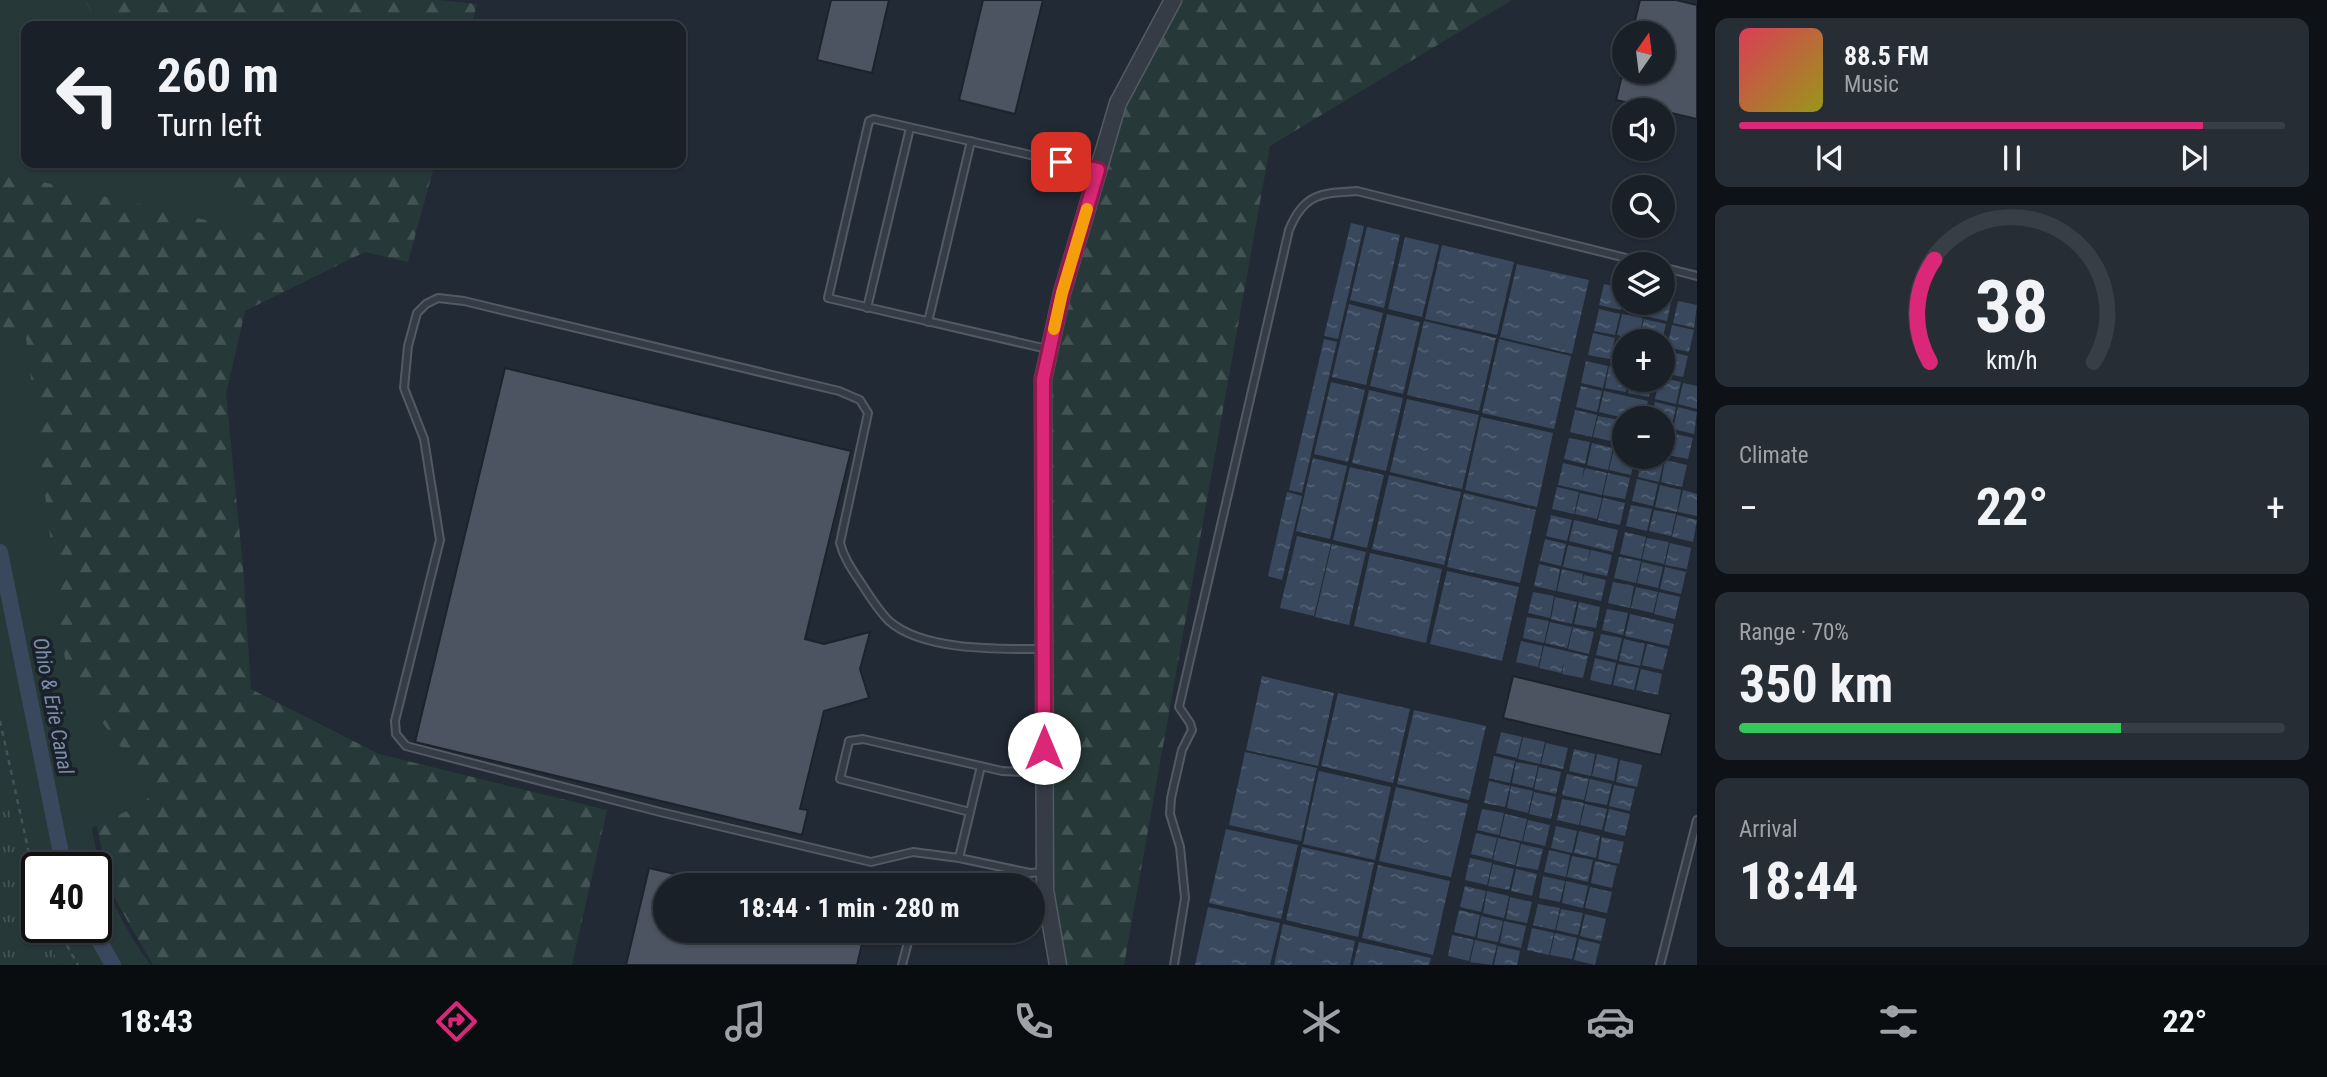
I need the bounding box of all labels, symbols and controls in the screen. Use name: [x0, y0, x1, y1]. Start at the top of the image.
north arrow: [1612, 21, 1675, 84]
map controls: [1612, 21, 1675, 469]
text: 88.5 FM: [1844, 41, 1929, 71]
text: 260 m: [157, 47, 279, 104]
icon: left: [42, 49, 133, 140]
text: Music: [1844, 71, 1899, 98]
button: sound: [1612, 98, 1675, 161]
text: Turn left: [157, 106, 262, 144]
pin: [1031, 132, 1091, 192]
icon: previous: [1811, 139, 1849, 177]
icon: pause: [1993, 139, 2031, 177]
icon: next: [2175, 139, 2213, 177]
icon: arrive: [1042, 143, 1080, 181]
button: search: [1612, 175, 1675, 238]
button: layers: [1612, 252, 1675, 315]
text: 38: [1975, 264, 2049, 350]
button: +: [1612, 329, 1675, 392]
text: km/h: [1986, 346, 2038, 375]
button: −: [1612, 406, 1675, 469]
text: Climate: [1739, 442, 1809, 469]
text: 22°: [1976, 477, 2048, 538]
text: −: [1739, 486, 1758, 530]
text: +: [2266, 486, 2285, 530]
text: Range · 70%: [1739, 619, 1849, 646]
water label: Ohio & Erie Canal: [28, 636, 78, 777]
text: 350 km: [1739, 654, 1893, 715]
position arrow: [1007, 711, 1081, 785]
text: Arrival: [1739, 816, 1798, 843]
text: 18:44: [1739, 851, 1858, 912]
speed limit sign: 40: [21, 852, 112, 943]
text: 18:44 · 1 min · 280 m: [739, 893, 959, 923]
icon: directions: [432, 997, 481, 1046]
icon: music: [721, 997, 770, 1046]
icon: phone: [1009, 997, 1058, 1046]
icon: climate: [1297, 997, 1346, 1046]
icon: car: [1586, 997, 1635, 1046]
icon: filters: [1874, 997, 1923, 1046]
text: 18:43: [120, 1002, 193, 1040]
text: 22°: [2163, 1002, 2207, 1040]

